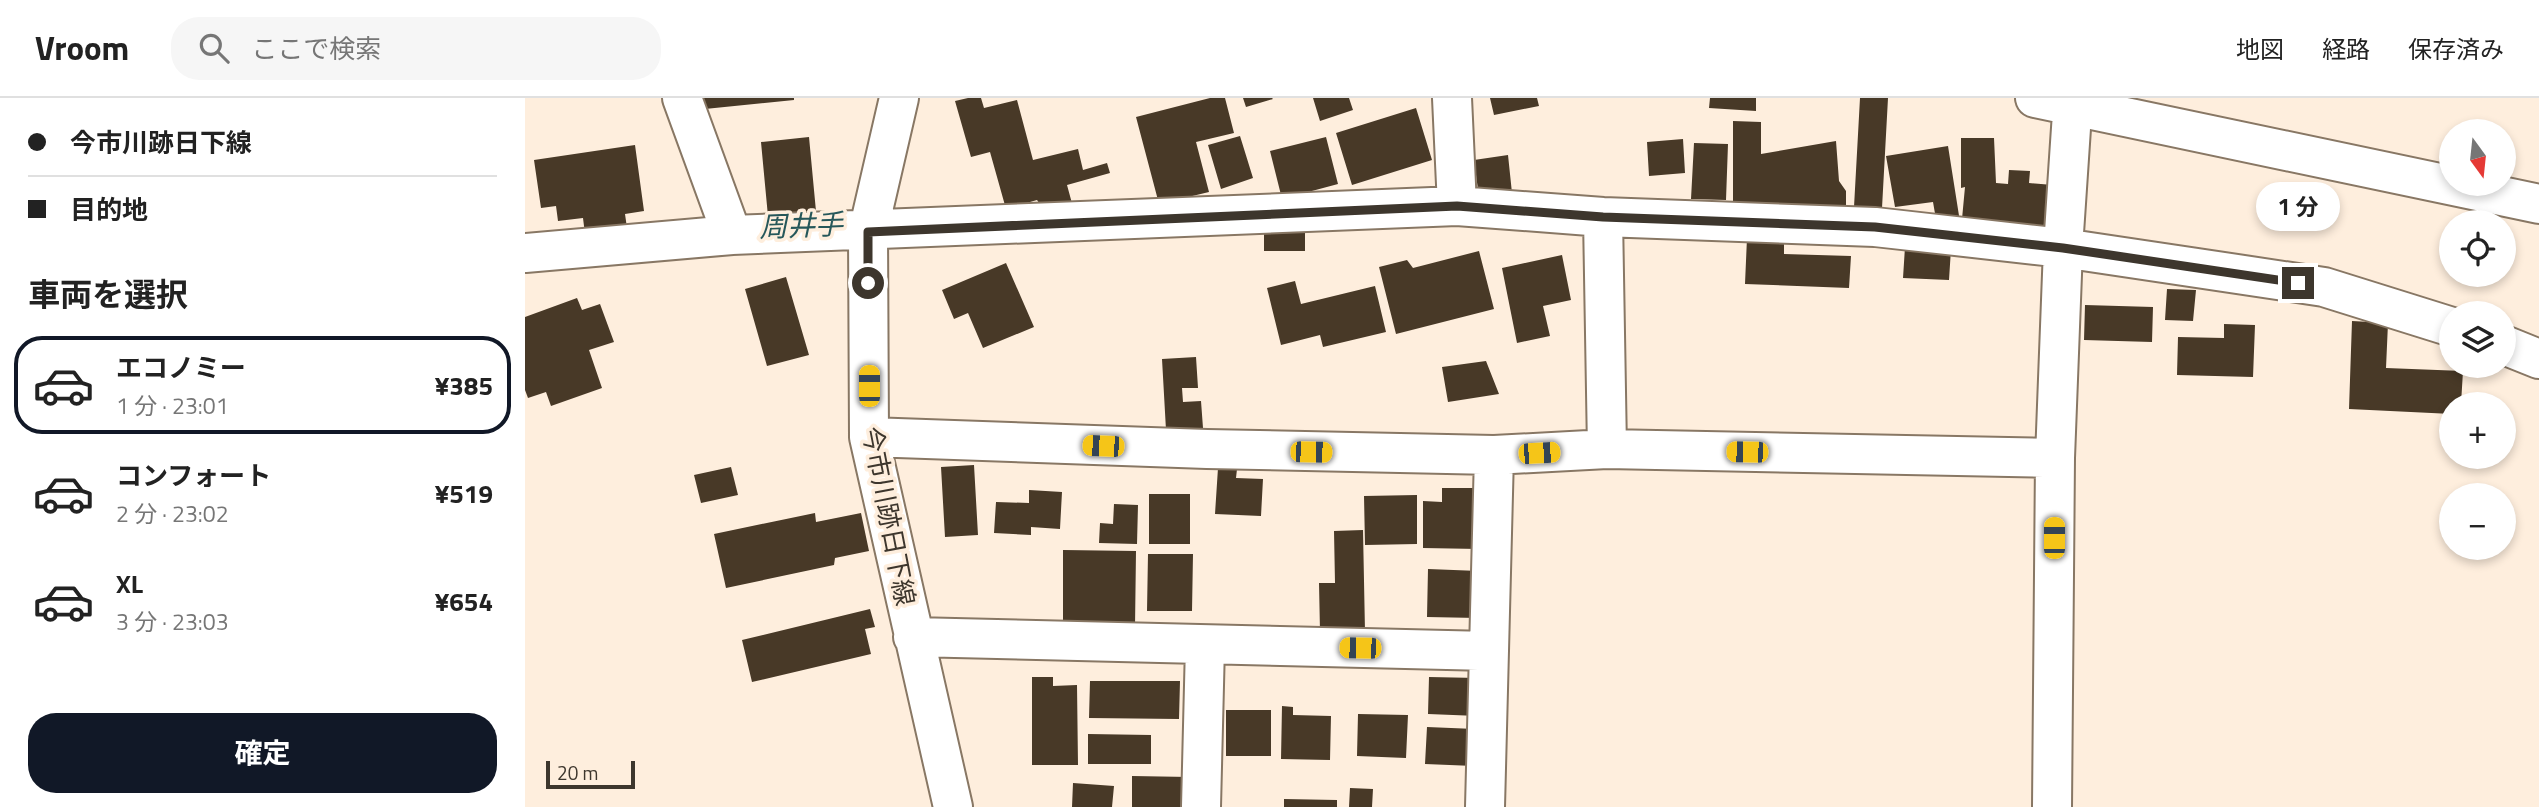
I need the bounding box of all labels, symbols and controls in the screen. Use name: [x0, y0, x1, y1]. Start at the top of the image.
search box: [171, 17, 661, 80]
text: Vroom: [35, 23, 129, 73]
icon: search: [195, 29, 233, 67]
text: ここで検索: [251, 29, 381, 68]
text: 地図: [2236, 31, 2284, 67]
text: 経路: [2322, 31, 2370, 67]
text: 保存済み: [2408, 31, 2504, 67]
north arrow: [2439, 119, 2517, 196]
map controls: [2439, 119, 2516, 560]
text: 今市川跡日下線: [70, 123, 252, 162]
callout: 1 分: [2256, 181, 2340, 230]
text: 1 分: [2278, 189, 2318, 224]
text: 目的地: [70, 190, 148, 229]
water label: 周井手: [758, 202, 846, 248]
button: locate: [2439, 210, 2516, 287]
route start: [852, 267, 884, 299]
route end: [2282, 267, 2314, 299]
text: 車両を選択: [28, 270, 188, 318]
button: layers: [2439, 301, 2516, 378]
text: エコノミー: [116, 348, 246, 387]
icon: car: [32, 354, 95, 417]
car: [859, 365, 880, 407]
text: ¥385: [435, 366, 493, 405]
text: 1 分 · 23:01: [116, 388, 229, 423]
button: +: [2439, 392, 2516, 469]
street label: 今市川跡日下線: [852, 423, 926, 609]
car: [1082, 435, 1125, 457]
car: [1290, 441, 1333, 463]
car: [1518, 441, 1561, 465]
car: [1726, 441, 1769, 463]
text: コンフォート: [116, 456, 271, 495]
icon: car: [32, 462, 95, 525]
text: ¥519: [435, 474, 493, 513]
button: −: [2439, 483, 2516, 560]
text: 2 分 · 23:02: [116, 496, 229, 531]
car: [2044, 517, 2065, 559]
text: XL: [116, 564, 143, 603]
icon: car: [32, 570, 95, 633]
text: ¥654: [435, 582, 493, 621]
text: 3 分 · 23:03: [116, 604, 229, 639]
car: [1339, 637, 1382, 659]
button: 確定: [28, 713, 497, 793]
scale bar: [546, 758, 635, 790]
text: 20 m: [557, 758, 598, 787]

